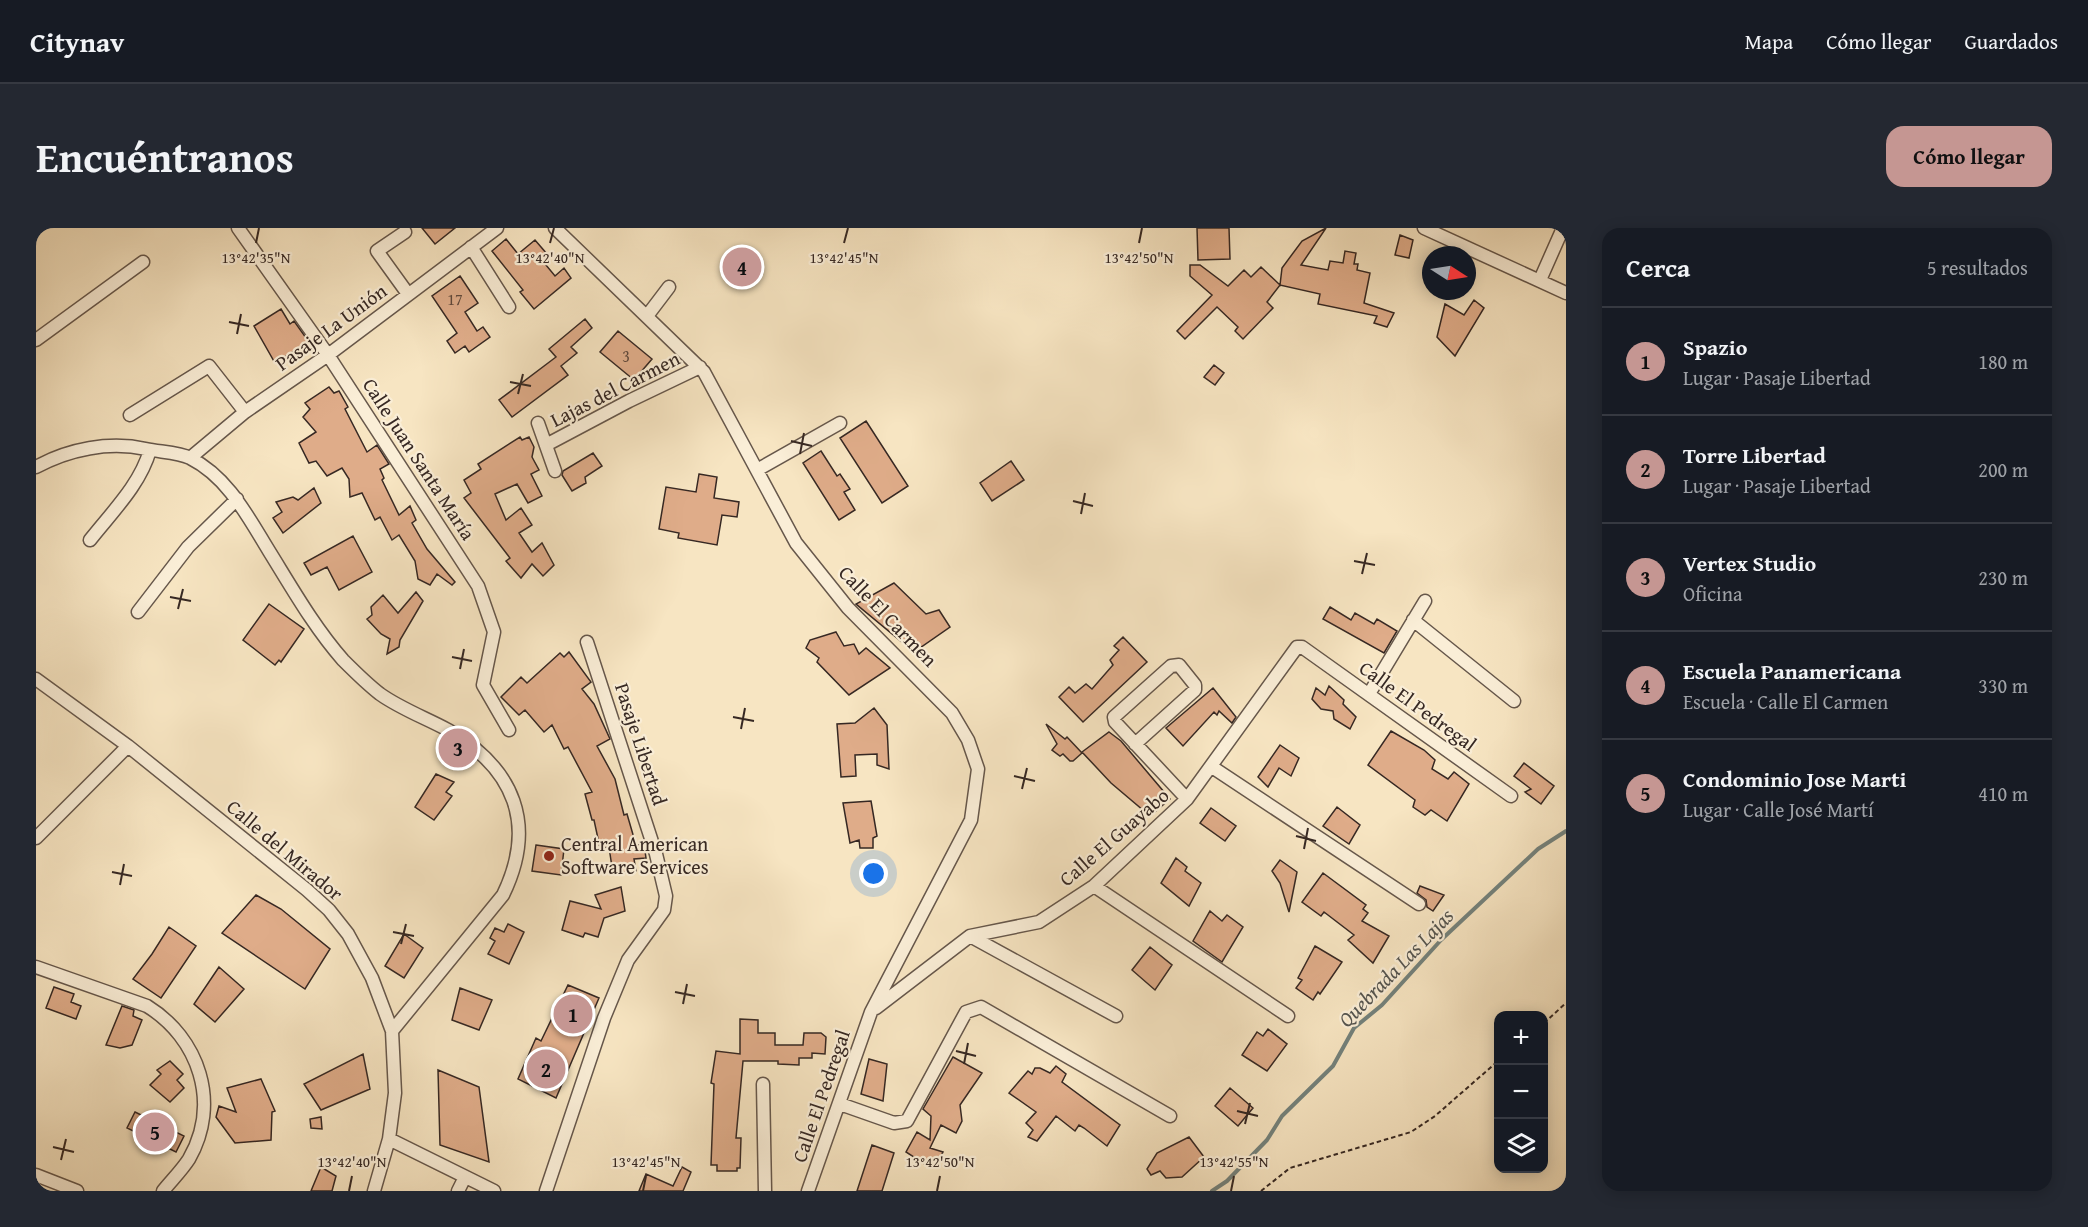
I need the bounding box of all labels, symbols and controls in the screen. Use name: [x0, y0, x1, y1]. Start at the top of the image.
text: Citynav: [30, 21, 124, 62]
text: Mapa: [1745, 26, 1793, 57]
text: Cómo llegar: [1826, 26, 1931, 57]
text: Guardados: [1964, 26, 2058, 57]
text: Encuéntranos: [36, 126, 294, 187]
button: Cómo llegar: [1886, 126, 2052, 187]
pin: 4: [722, 244, 762, 290]
north arrow: [1422, 246, 1476, 300]
text: 13°42'35"N: [222, 247, 291, 268]
text: 13°42'40"N: [516, 247, 585, 268]
text: 13°42'45"N: [810, 247, 879, 268]
text: 13°42'50"N: [1105, 247, 1174, 268]
text: Cerca: [1626, 248, 1690, 287]
text: 5 resultados: [1927, 253, 2028, 282]
street label: Pasaje La Unión: [269, 276, 393, 377]
house number: 17: [447, 287, 463, 311]
text: Spazio: [1683, 331, 1747, 363]
street label: Lajas del Carmen: [545, 343, 685, 434]
house number: 3: [622, 344, 630, 368]
text: 1: [1640, 347, 1651, 376]
text: 180 m: [1978, 347, 2028, 376]
text: Lugar · Pasaje Libertad: [1683, 363, 1871, 392]
street label: Calle Juan Santa María: [356, 372, 483, 546]
text: Torre Libertad: [1683, 439, 1826, 471]
text: 2: [1640, 455, 1651, 484]
text: 200 m: [1978, 455, 2028, 484]
text: Lugar · Pasaje Libertad: [1683, 471, 1871, 500]
text: Vertex Studio: [1683, 547, 1816, 579]
street label: Calle El Carmen: [832, 558, 944, 673]
text: 3: [1640, 563, 1651, 592]
text: 230 m: [1978, 563, 2028, 592]
text: Oficina: [1683, 579, 1742, 608]
street label: Calle El Pedregal: [1354, 653, 1483, 758]
text: Escuela Panamericana: [1683, 655, 1901, 687]
text: 4: [1640, 671, 1651, 700]
text: 330 m: [1978, 671, 2028, 700]
street label: Pasaje Libertad: [608, 679, 675, 809]
text: Escuela · Calle El Carmen: [1683, 687, 1888, 716]
pin: 3: [438, 726, 478, 770]
text: Condominio Jose Marti: [1683, 763, 1906, 795]
text: 5: [1640, 779, 1651, 808]
text: 410 m: [1978, 779, 2028, 808]
street label: Calle El Guayabo: [1052, 781, 1175, 893]
street label: Calle del Mirador: [221, 792, 350, 907]
text: Lugar · Calle José Martí: [1683, 795, 1874, 824]
place label: Central American Software Services: [561, 829, 709, 881]
marker: Central American Software Services: [542, 849, 556, 863]
your location: [859, 859, 888, 888]
water label: Quebrada Las Lajas: [1331, 901, 1461, 1034]
pin: 1: [554, 992, 592, 1036]
map controls: [1494, 1011, 1548, 1173]
button: +: [1494, 1011, 1548, 1065]
street label: Calle El Pedregal: [784, 1025, 857, 1166]
pin: 2: [526, 1046, 566, 1092]
button: −: [1494, 1065, 1548, 1119]
pin: 5: [136, 1110, 174, 1154]
button: layers: [1494, 1119, 1548, 1173]
text: 13°42'40"N: [318, 1151, 387, 1172]
text: 13°42'45"N: [612, 1151, 681, 1172]
text: 13°42'50"N: [906, 1151, 975, 1172]
text: 13°42'55"N: [1200, 1151, 1269, 1172]

